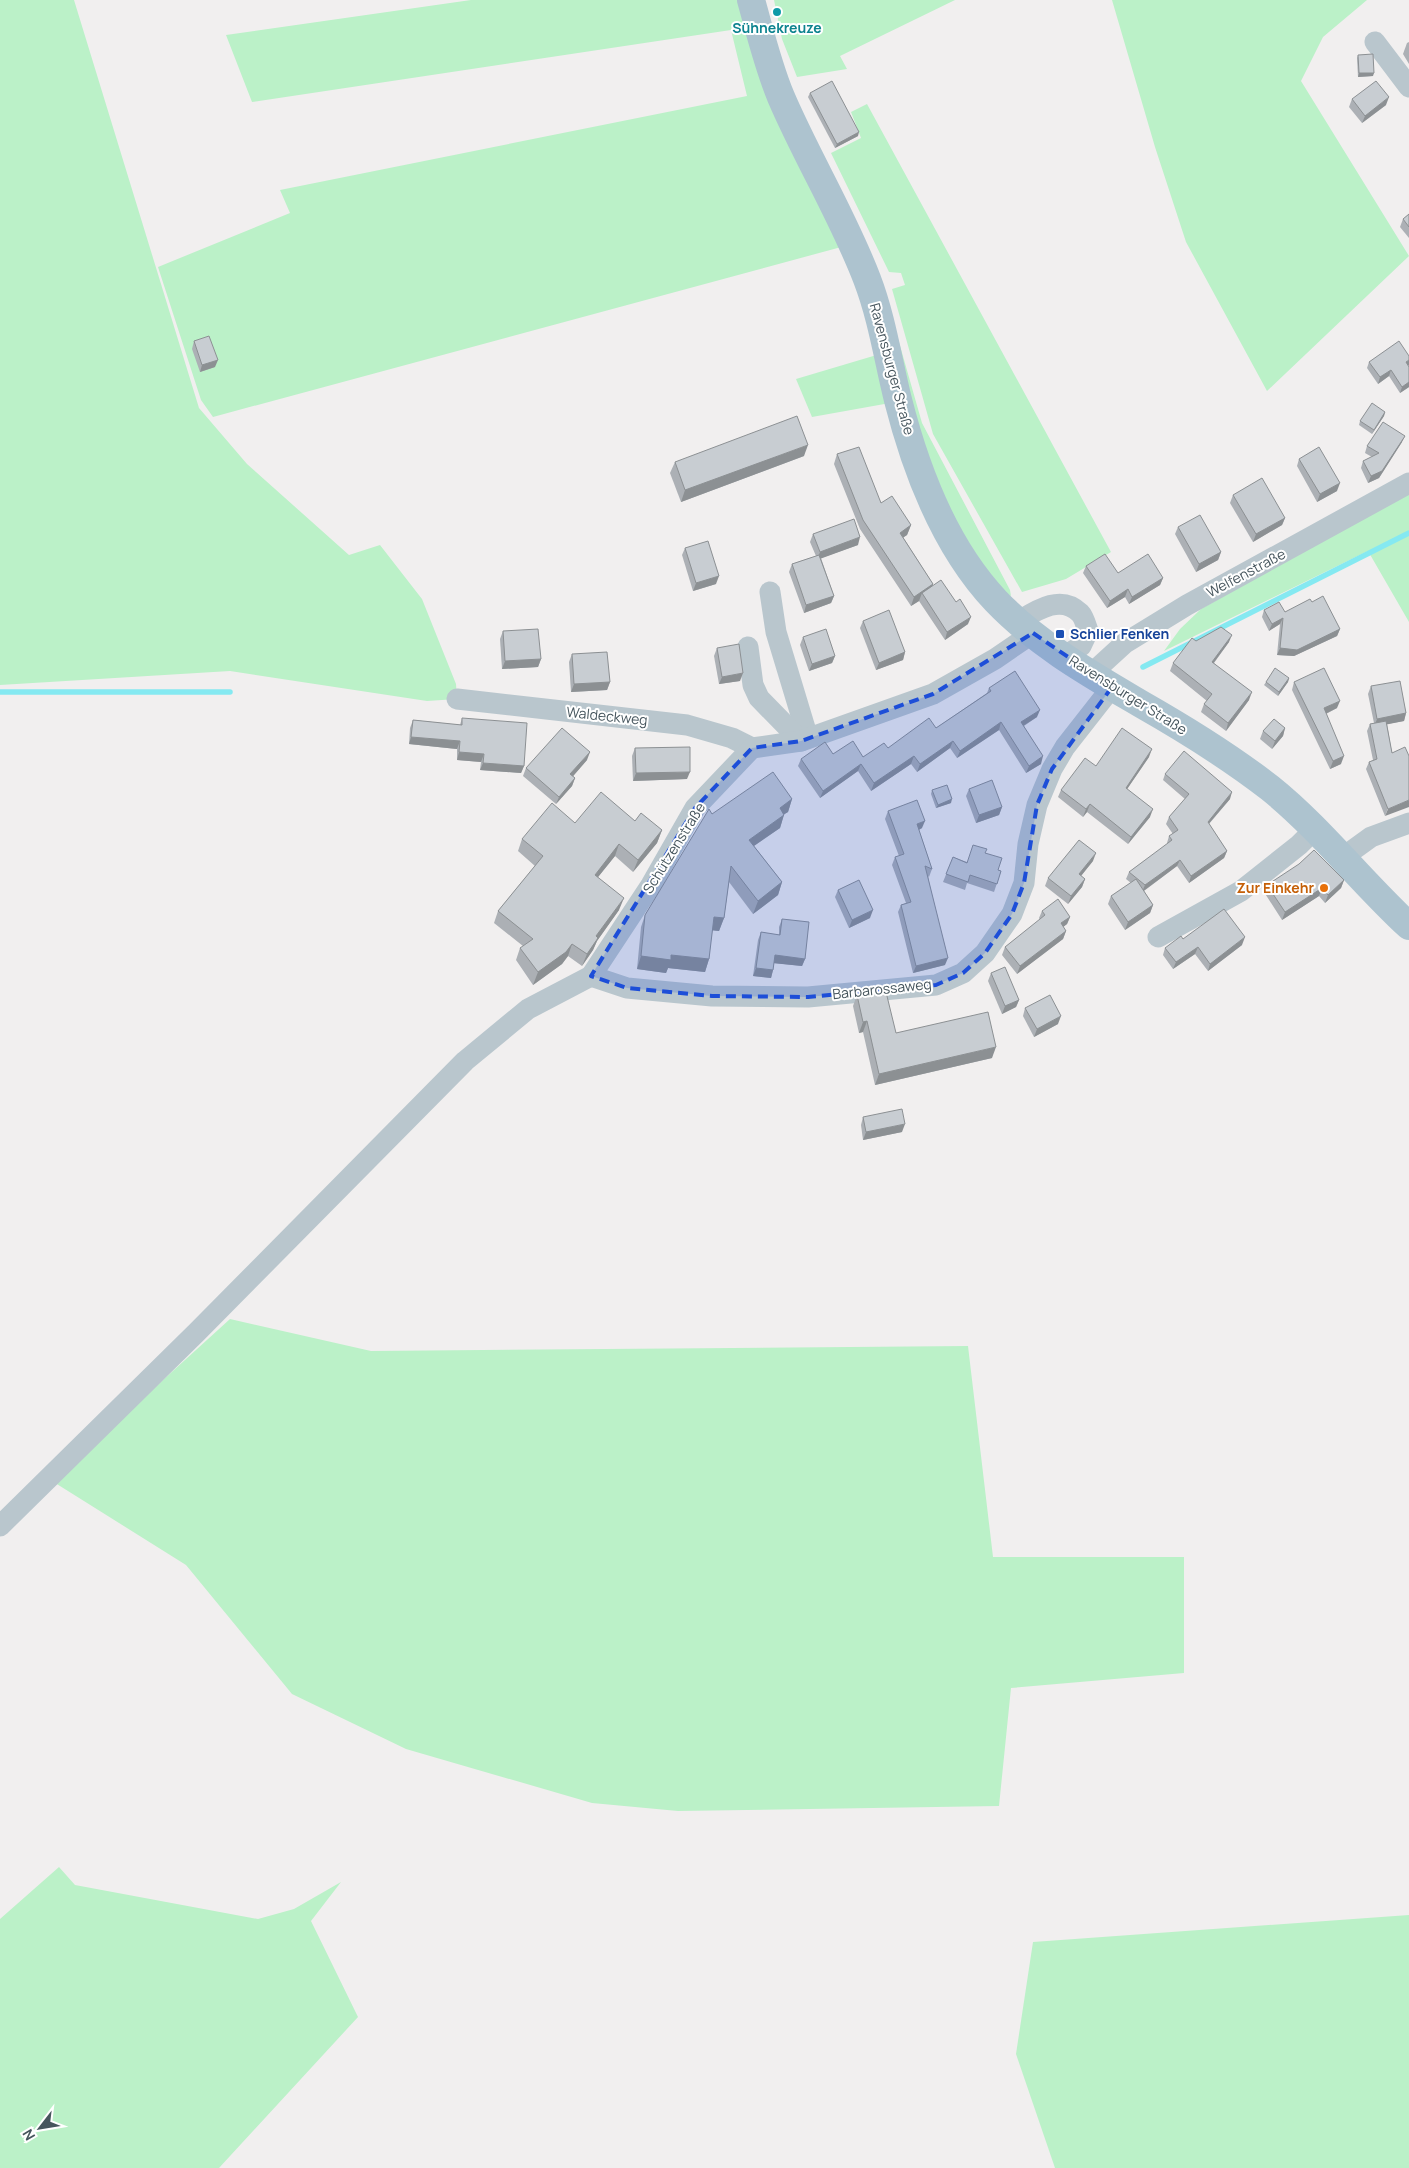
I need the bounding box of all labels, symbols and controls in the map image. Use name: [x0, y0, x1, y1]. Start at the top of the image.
marker: Sühnekreuze: [771, 6, 783, 18]
place label: Sühnekreuze: [732, 18, 822, 37]
street label: Ravensburger Straße: [866, 301, 919, 437]
street label: Welfenstraße: [1203, 544, 1289, 601]
place label: Schlier Fenken: [1070, 624, 1169, 643]
marker: Schlier Fenken: [1054, 628, 1066, 640]
street label: Ravensburger Straße: [1066, 651, 1191, 739]
street label: Waldeckweg: [565, 702, 649, 729]
street label: Schützenstraße: [638, 799, 709, 897]
place label: Zur Einkehr: [1237, 878, 1314, 897]
marker: Zur Einkehr: [1318, 882, 1330, 894]
street label: Barbarossaweg: [831, 974, 933, 1003]
north arrow: [15, 2103, 65, 2153]
text: N: [18, 2126, 39, 2144]

